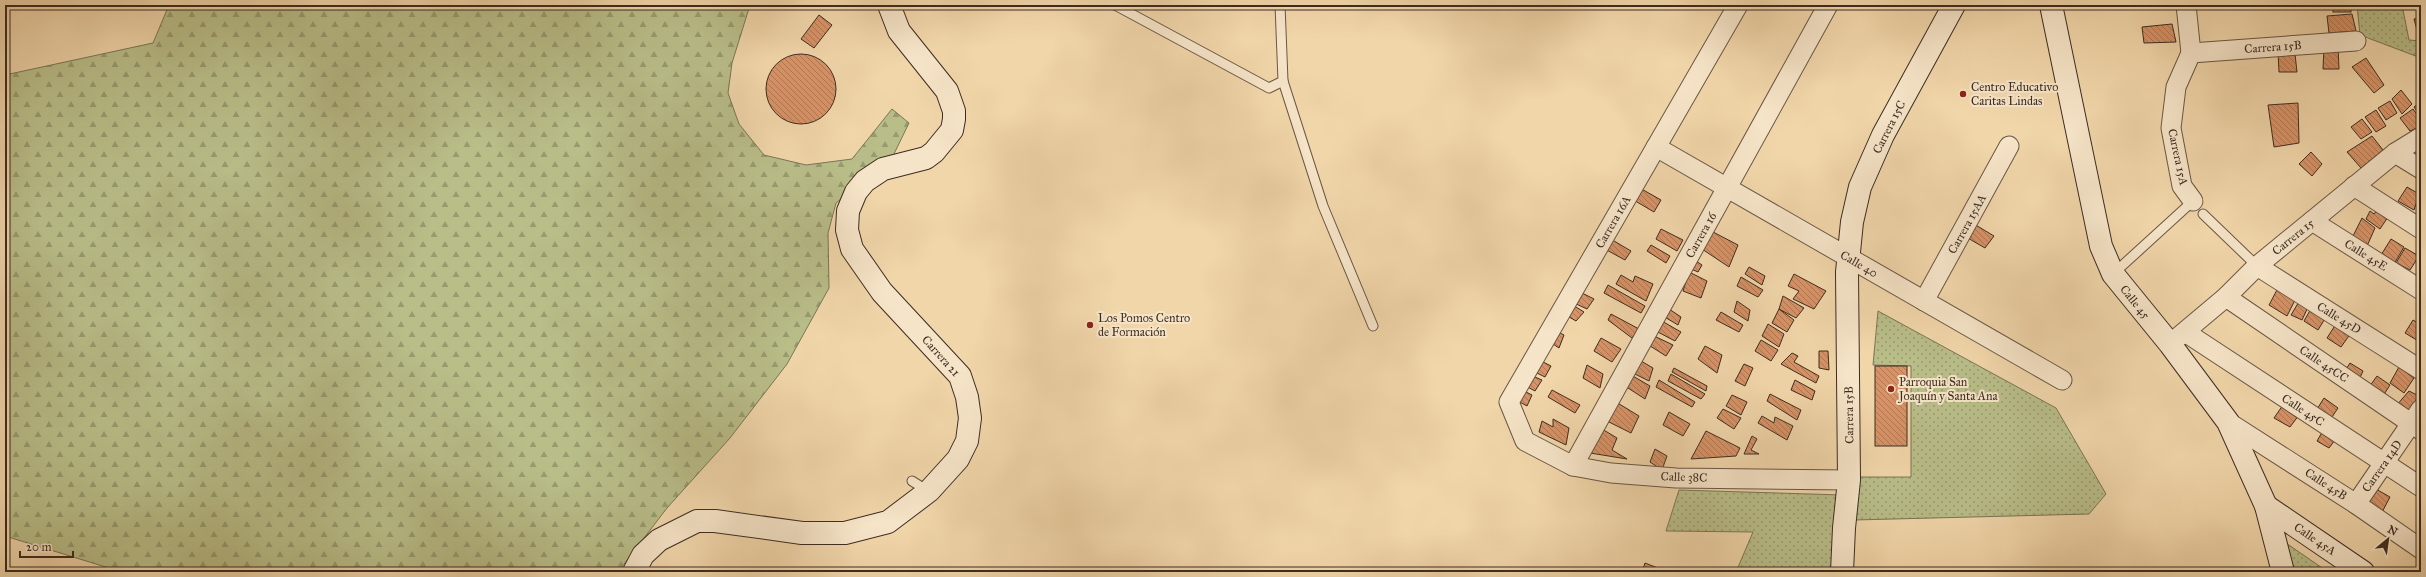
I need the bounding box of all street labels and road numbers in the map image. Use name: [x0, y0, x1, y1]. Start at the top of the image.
street label: Carrera 15B: [2244, 38, 2302, 56]
street label: Carrera 15C: [1870, 98, 1908, 156]
street label: Carrera 15A: [2165, 127, 2191, 187]
street label: Carrera 15AA: [1945, 192, 1989, 256]
street label: Carrera 16A: [1592, 193, 1634, 251]
street label: Carrera 16: [1683, 209, 1720, 260]
street label: Carrera 15: [2269, 216, 2317, 258]
street label: Calle 45E: [2342, 236, 2390, 274]
street label: Calle 40: [1838, 248, 1880, 280]
street label: Calle 45: [2117, 282, 2153, 322]
street label: Calle 45D: [2315, 299, 2363, 337]
street label: Carrera 21: [919, 333, 963, 379]
street label: Calle 45CC: [2297, 343, 2351, 385]
street label: Carrera 15B: [1841, 386, 1857, 444]
street label: Calle 45C: [2279, 391, 2327, 429]
street label: Carrera 14D: [2359, 437, 2405, 495]
street label: Calle 45B: [2302, 465, 2350, 503]
street label: Calle 38C: [1660, 469, 1708, 485]
street label: Calle 45A: [2291, 520, 2339, 558]

